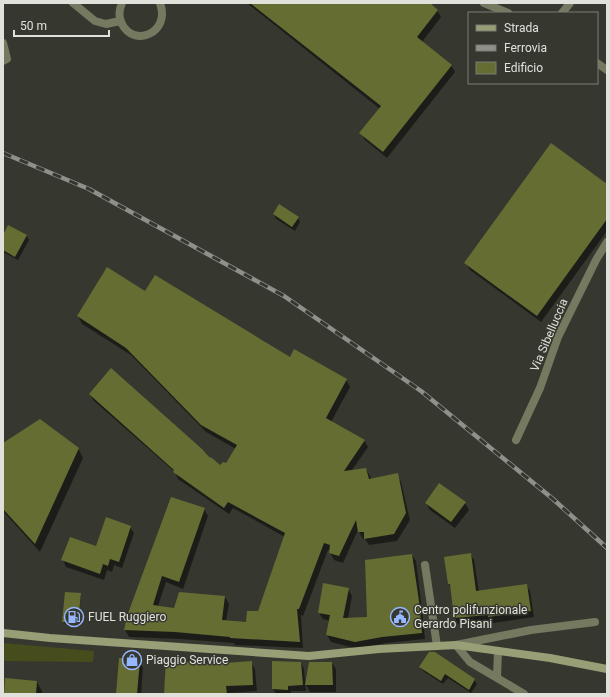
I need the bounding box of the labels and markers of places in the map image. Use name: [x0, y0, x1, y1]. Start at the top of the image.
place label: Centro polifunzionale Gerardo Pisani: [414, 603, 527, 631]
fuel station icon: FUEL Ruggiero: [63, 606, 85, 628]
public building icon: Centro polifunzionale Gerardo Pisani: [389, 606, 411, 628]
place label: FUEL Ruggiero: [88, 610, 166, 624]
shop icon: Piaggio Service: [121, 649, 143, 671]
place label: Piaggio Service: [146, 653, 228, 667]

